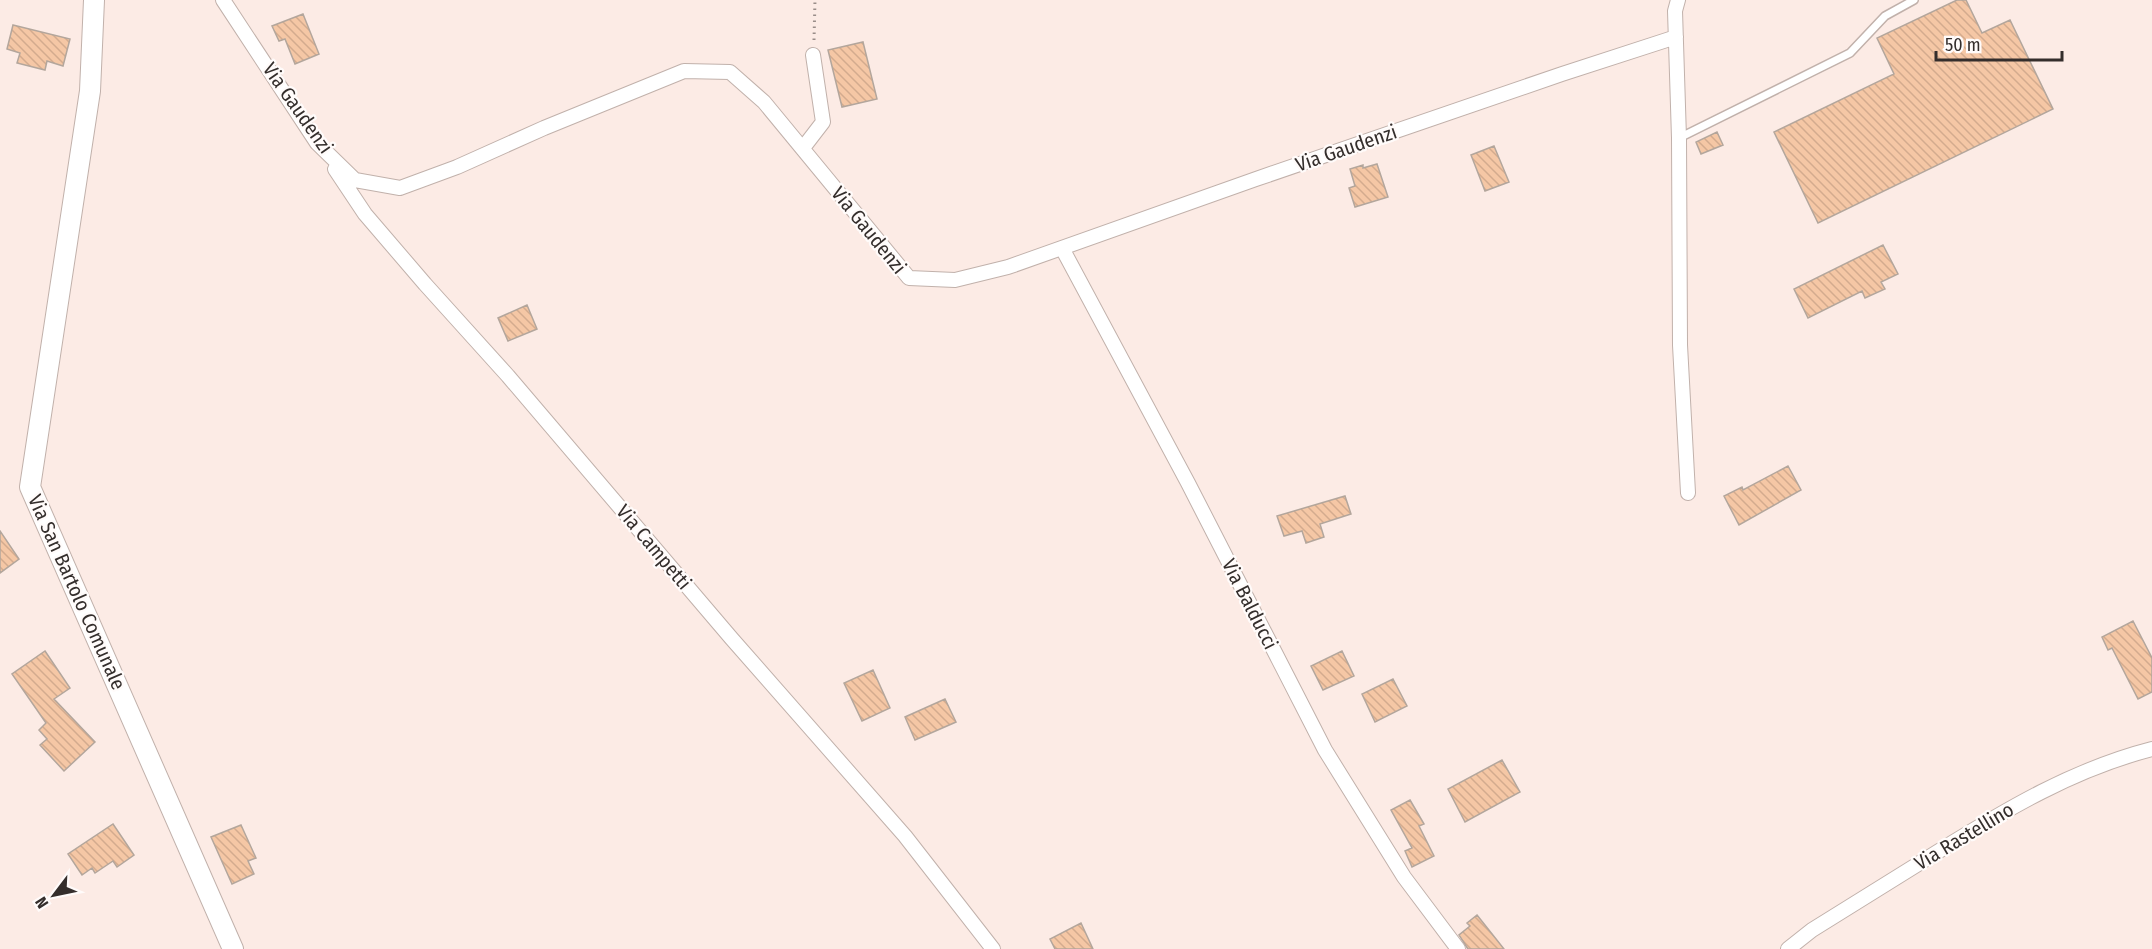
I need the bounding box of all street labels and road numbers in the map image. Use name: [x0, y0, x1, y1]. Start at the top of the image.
street label: Via Gaudenzi: [258, 58, 338, 158]
street label: Via Gaudenzi: [1292, 119, 1400, 177]
street label: Via Gaudenzi: [826, 181, 912, 279]
street label: Via San Bartolo Comunale: [23, 491, 131, 693]
street label: Via Campetti: [612, 500, 696, 594]
street label: Via Balducci: [1217, 555, 1283, 653]
street label: Via Rastellino: [1910, 797, 2018, 875]

